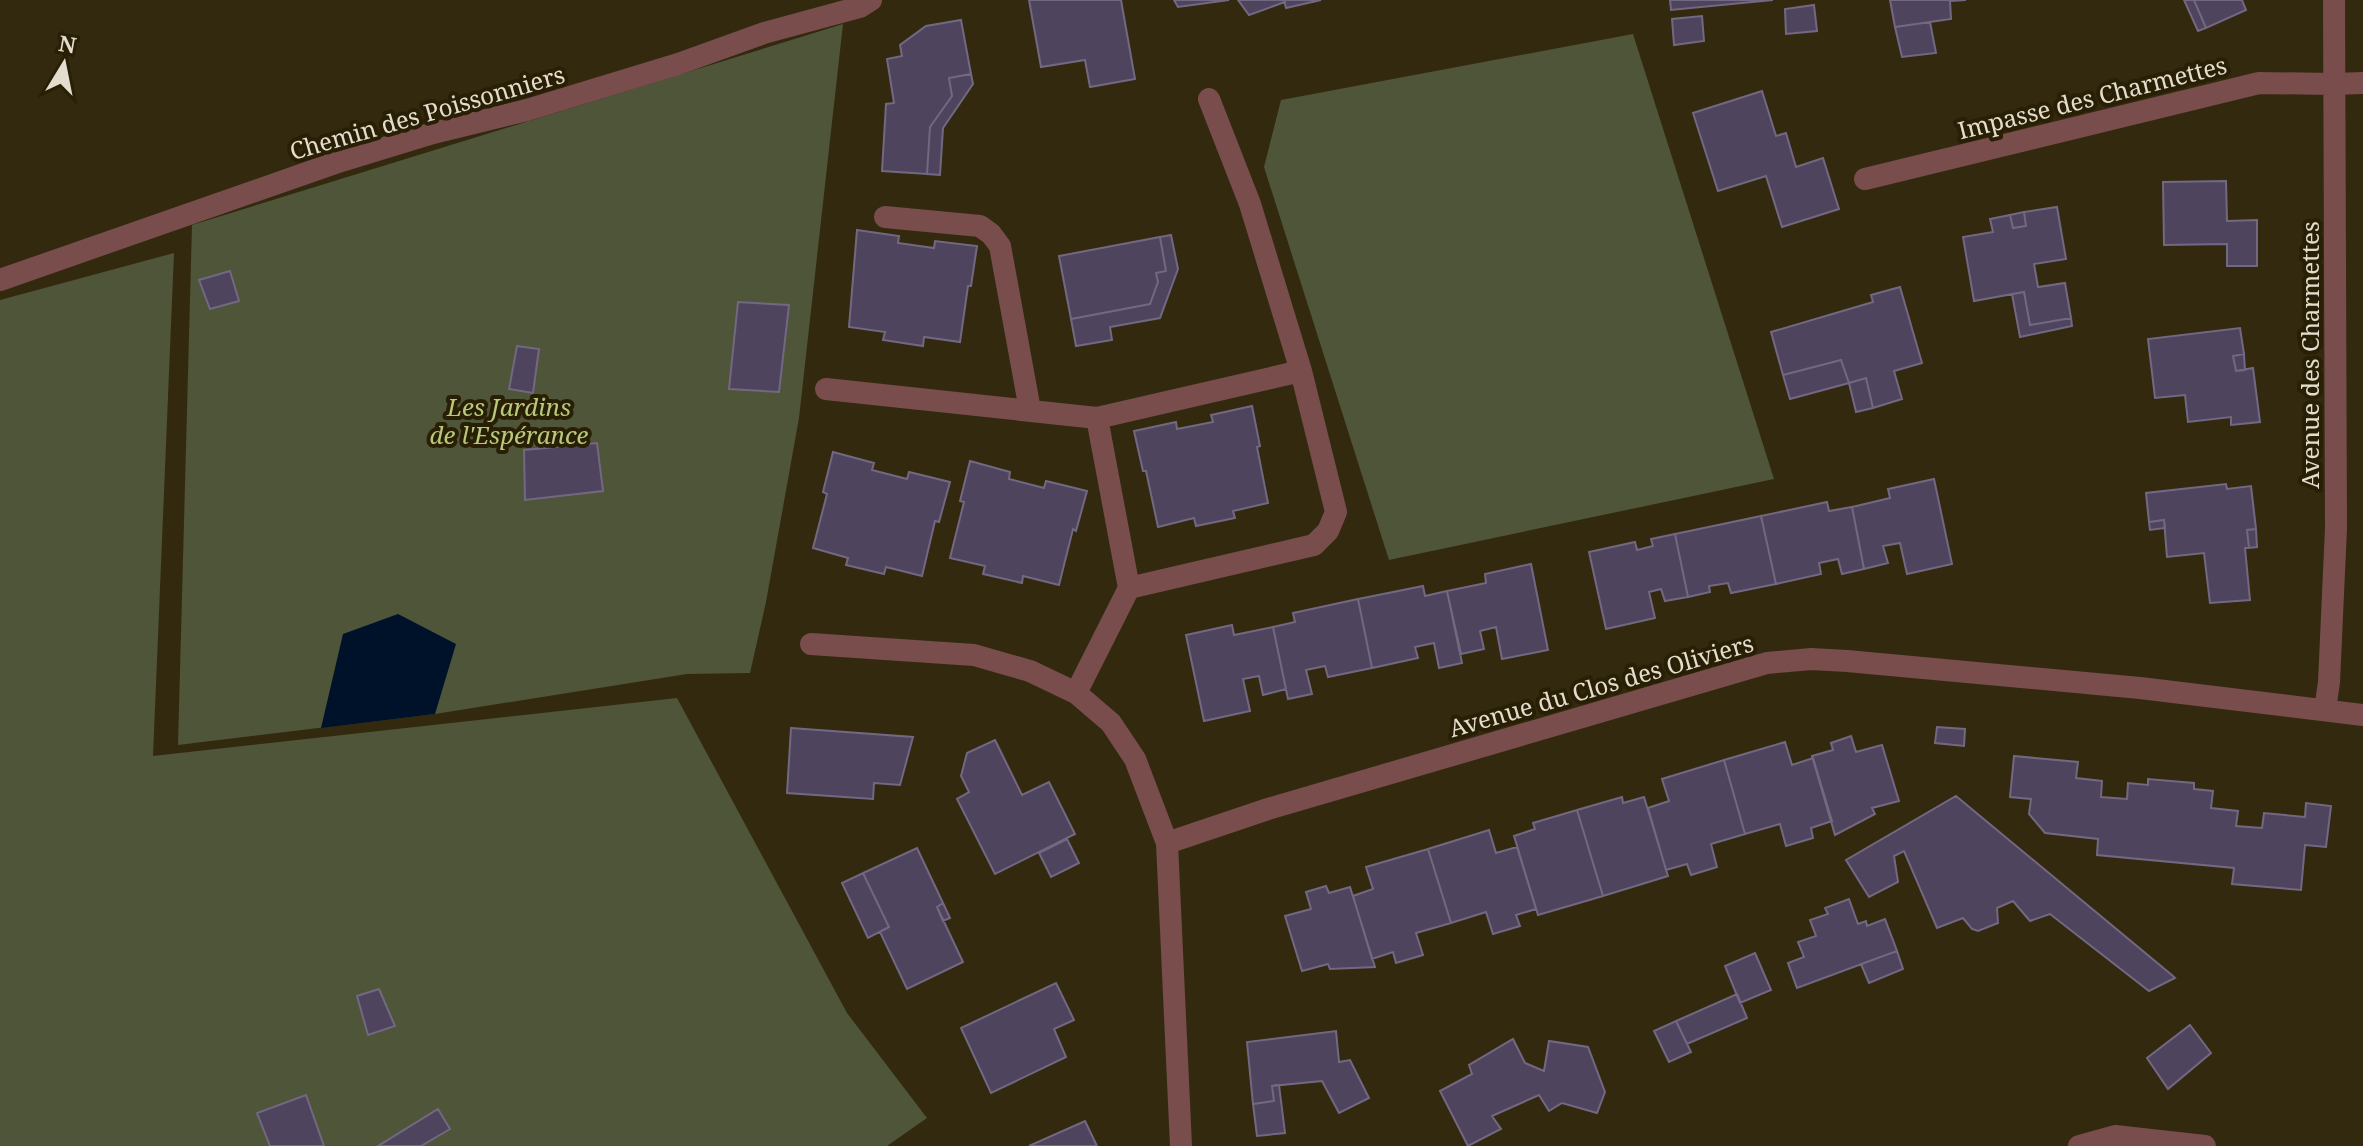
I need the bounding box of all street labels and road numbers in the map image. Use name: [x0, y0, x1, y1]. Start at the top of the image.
street label: Impasse des Charmettes: [1954, 48, 2230, 146]
street label: Chemin des Poissonniers: [286, 57, 568, 167]
street label: Avenue des Charmettes: [2293, 221, 2326, 489]
street label: Avenue du Clos des Oliviers: [1445, 626, 1757, 744]

